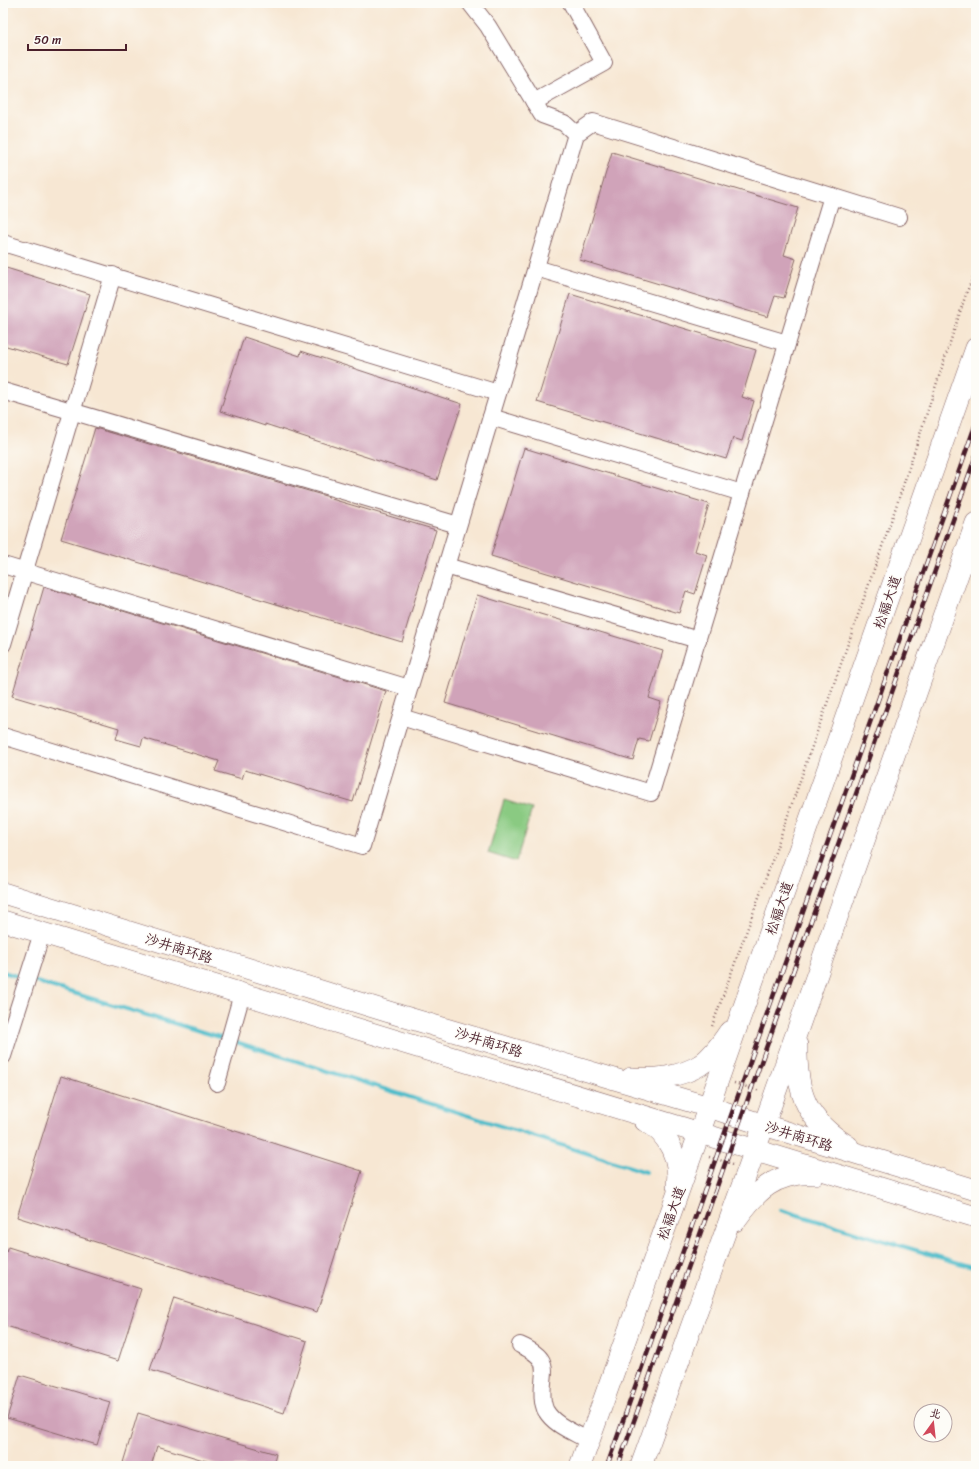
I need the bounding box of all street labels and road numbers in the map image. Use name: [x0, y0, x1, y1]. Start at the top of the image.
street label: 松福大道: [867, 572, 908, 633]
street label: 松福大道: [759, 878, 800, 939]
street label: 沙井南环路: [142, 926, 216, 971]
street label: 沙井南环路: [452, 1020, 526, 1065]
street label: 沙井南环路: [762, 1114, 836, 1159]
street label: 松福大道: [650, 1183, 693, 1244]

